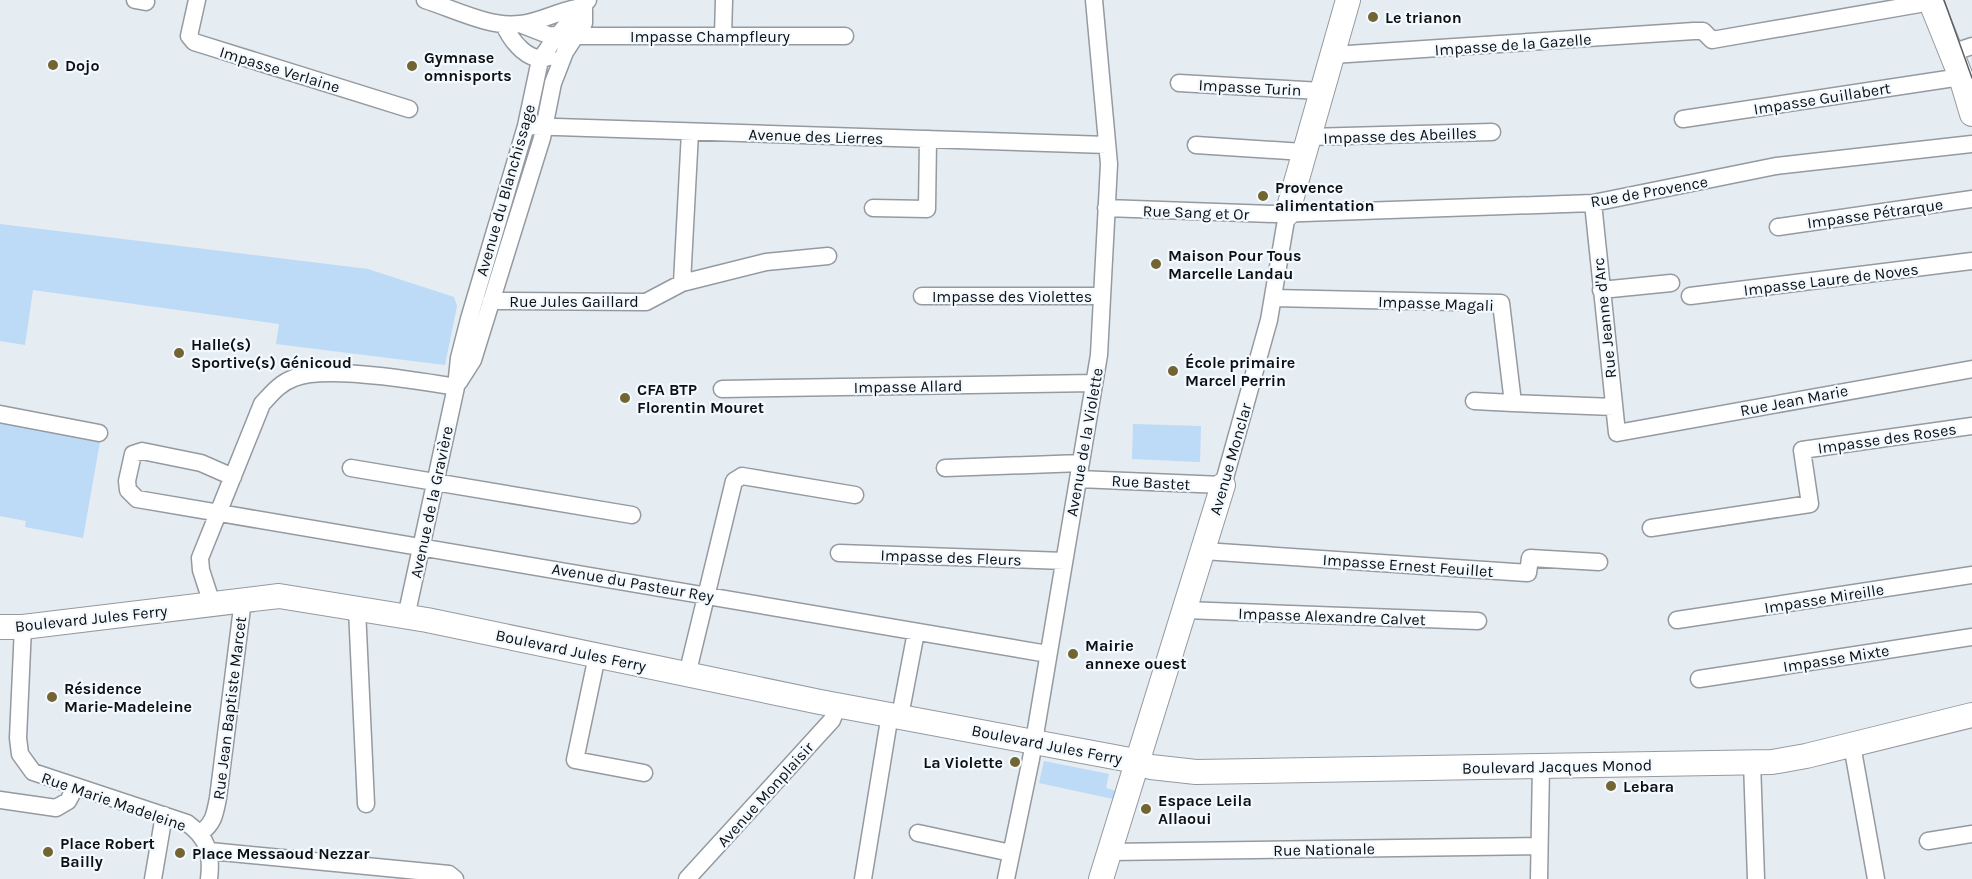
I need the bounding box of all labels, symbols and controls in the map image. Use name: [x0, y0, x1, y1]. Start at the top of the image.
place label: Le trianon: [1385, 8, 1462, 27]
marker: Le trianon: [1366, 10, 1380, 24]
street label: Impasse Champfleury: [630, 27, 791, 46]
street label: Impasse de la Gazelle: [1434, 30, 1592, 59]
street label: Impasse Verlaine: [217, 42, 342, 97]
place label: Gymnase omnisports: [424, 48, 512, 85]
place label: Dojo: [65, 56, 99, 75]
marker: Dojo: [46, 58, 60, 72]
marker: Gymnase omnisports: [405, 59, 419, 73]
street label: Impasse Turin: [1198, 75, 1302, 100]
street label: Impasse Guillabert: [1752, 78, 1892, 119]
street label: Avenue du Blanchissage: [472, 102, 539, 278]
street label: Impasse des Abeilles: [1323, 123, 1477, 148]
street label: Avenue des Lierres: [748, 125, 884, 148]
street label: Rue de Provence: [1589, 172, 1709, 211]
place label: Provence alimentation: [1275, 178, 1374, 215]
marker: Provence alimentation: [1256, 189, 1270, 203]
street label: Impasse Pétrarque: [1806, 195, 1944, 232]
street label: Rue Sang et Or: [1142, 201, 1250, 224]
place label: Maison Pour Tous Marcelle Landau: [1168, 246, 1301, 283]
marker: Maison Pour Tous Marcelle Landau: [1149, 257, 1163, 271]
street label: Rue Jeanne d'Arc: [1589, 257, 1620, 379]
street label: Impasse Laure de Noves: [1743, 259, 1920, 300]
street label: Impasse des Violettes: [932, 287, 1092, 306]
street label: Rue Jules Gaillard: [509, 292, 639, 311]
street label: Impasse Magali: [1378, 292, 1494, 315]
place label: Halle(s) Sportive(s) Génicoud: [191, 335, 352, 372]
marker: Halle(s) Sportive(s) Génicoud: [172, 346, 186, 360]
place label: École primaire Marcel Perrin: [1185, 353, 1295, 390]
marker: École primaire Marcel Perrin: [1166, 364, 1180, 378]
street label: Avenue de la Violette: [1062, 366, 1107, 518]
street label: Impasse Allard: [854, 376, 963, 397]
place label: CFA BTP Florentin Mouret: [637, 380, 764, 417]
street label: Rue Jean Marie: [1739, 381, 1850, 420]
marker: CFA BTP Florentin Mouret: [618, 391, 632, 405]
street label: Avenue Monclar: [1205, 401, 1256, 517]
street label: Impasse des Roses: [1816, 419, 1958, 458]
street label: Avenue de la Gravière: [406, 424, 457, 580]
street label: Rue Bastet: [1111, 471, 1191, 494]
street label: Impasse des Fleurs: [880, 546, 1022, 569]
street label: Impasse Ernest Feuillet: [1322, 550, 1494, 581]
street label: Avenue du Pasteur Rey: [550, 559, 716, 606]
street label: Impasse Mireille: [1763, 580, 1885, 617]
street label: Boulevard Jules Ferry: [14, 601, 169, 636]
street label: Impasse Alexandre Calvet: [1238, 604, 1426, 629]
street label: Rue Jean Baptiste Marcet: [209, 615, 250, 801]
street label: Boulevard Jules Ferry: [494, 625, 648, 676]
place label: Mairie annexe ouest: [1085, 636, 1186, 673]
street label: Impasse Mixte: [1782, 641, 1890, 676]
marker: Mairie annexe ouest: [1066, 647, 1080, 661]
place label: Résidence Marie-Madeleine: [64, 679, 192, 716]
marker: Résidence Marie-Madeleine: [45, 690, 59, 704]
street label: Boulevard Jules Ferry: [970, 721, 1124, 769]
street label: Avenue Monplaisir: [713, 738, 818, 851]
place label: La Violette: [923, 753, 1003, 772]
marker: La Violette: [1008, 755, 1022, 769]
street label: Boulevard Jacques Monod: [1462, 755, 1652, 778]
street label: Rue Marie Madeleine: [39, 768, 189, 835]
place label: Lebara: [1623, 777, 1674, 796]
marker: Lebara: [1604, 779, 1618, 793]
place label: Espace Leila Allaoui: [1158, 791, 1252, 828]
marker: Espace Leila Allaoui: [1139, 802, 1153, 816]
place label: Place Robert Bailly: [60, 834, 155, 871]
street label: Rue Nationale: [1273, 839, 1375, 860]
place label: Place Messaoud Nezzar: [192, 844, 370, 863]
marker: Place Robert Bailly: [41, 845, 55, 859]
marker: Place Messaoud Nezzar: [173, 846, 187, 860]

